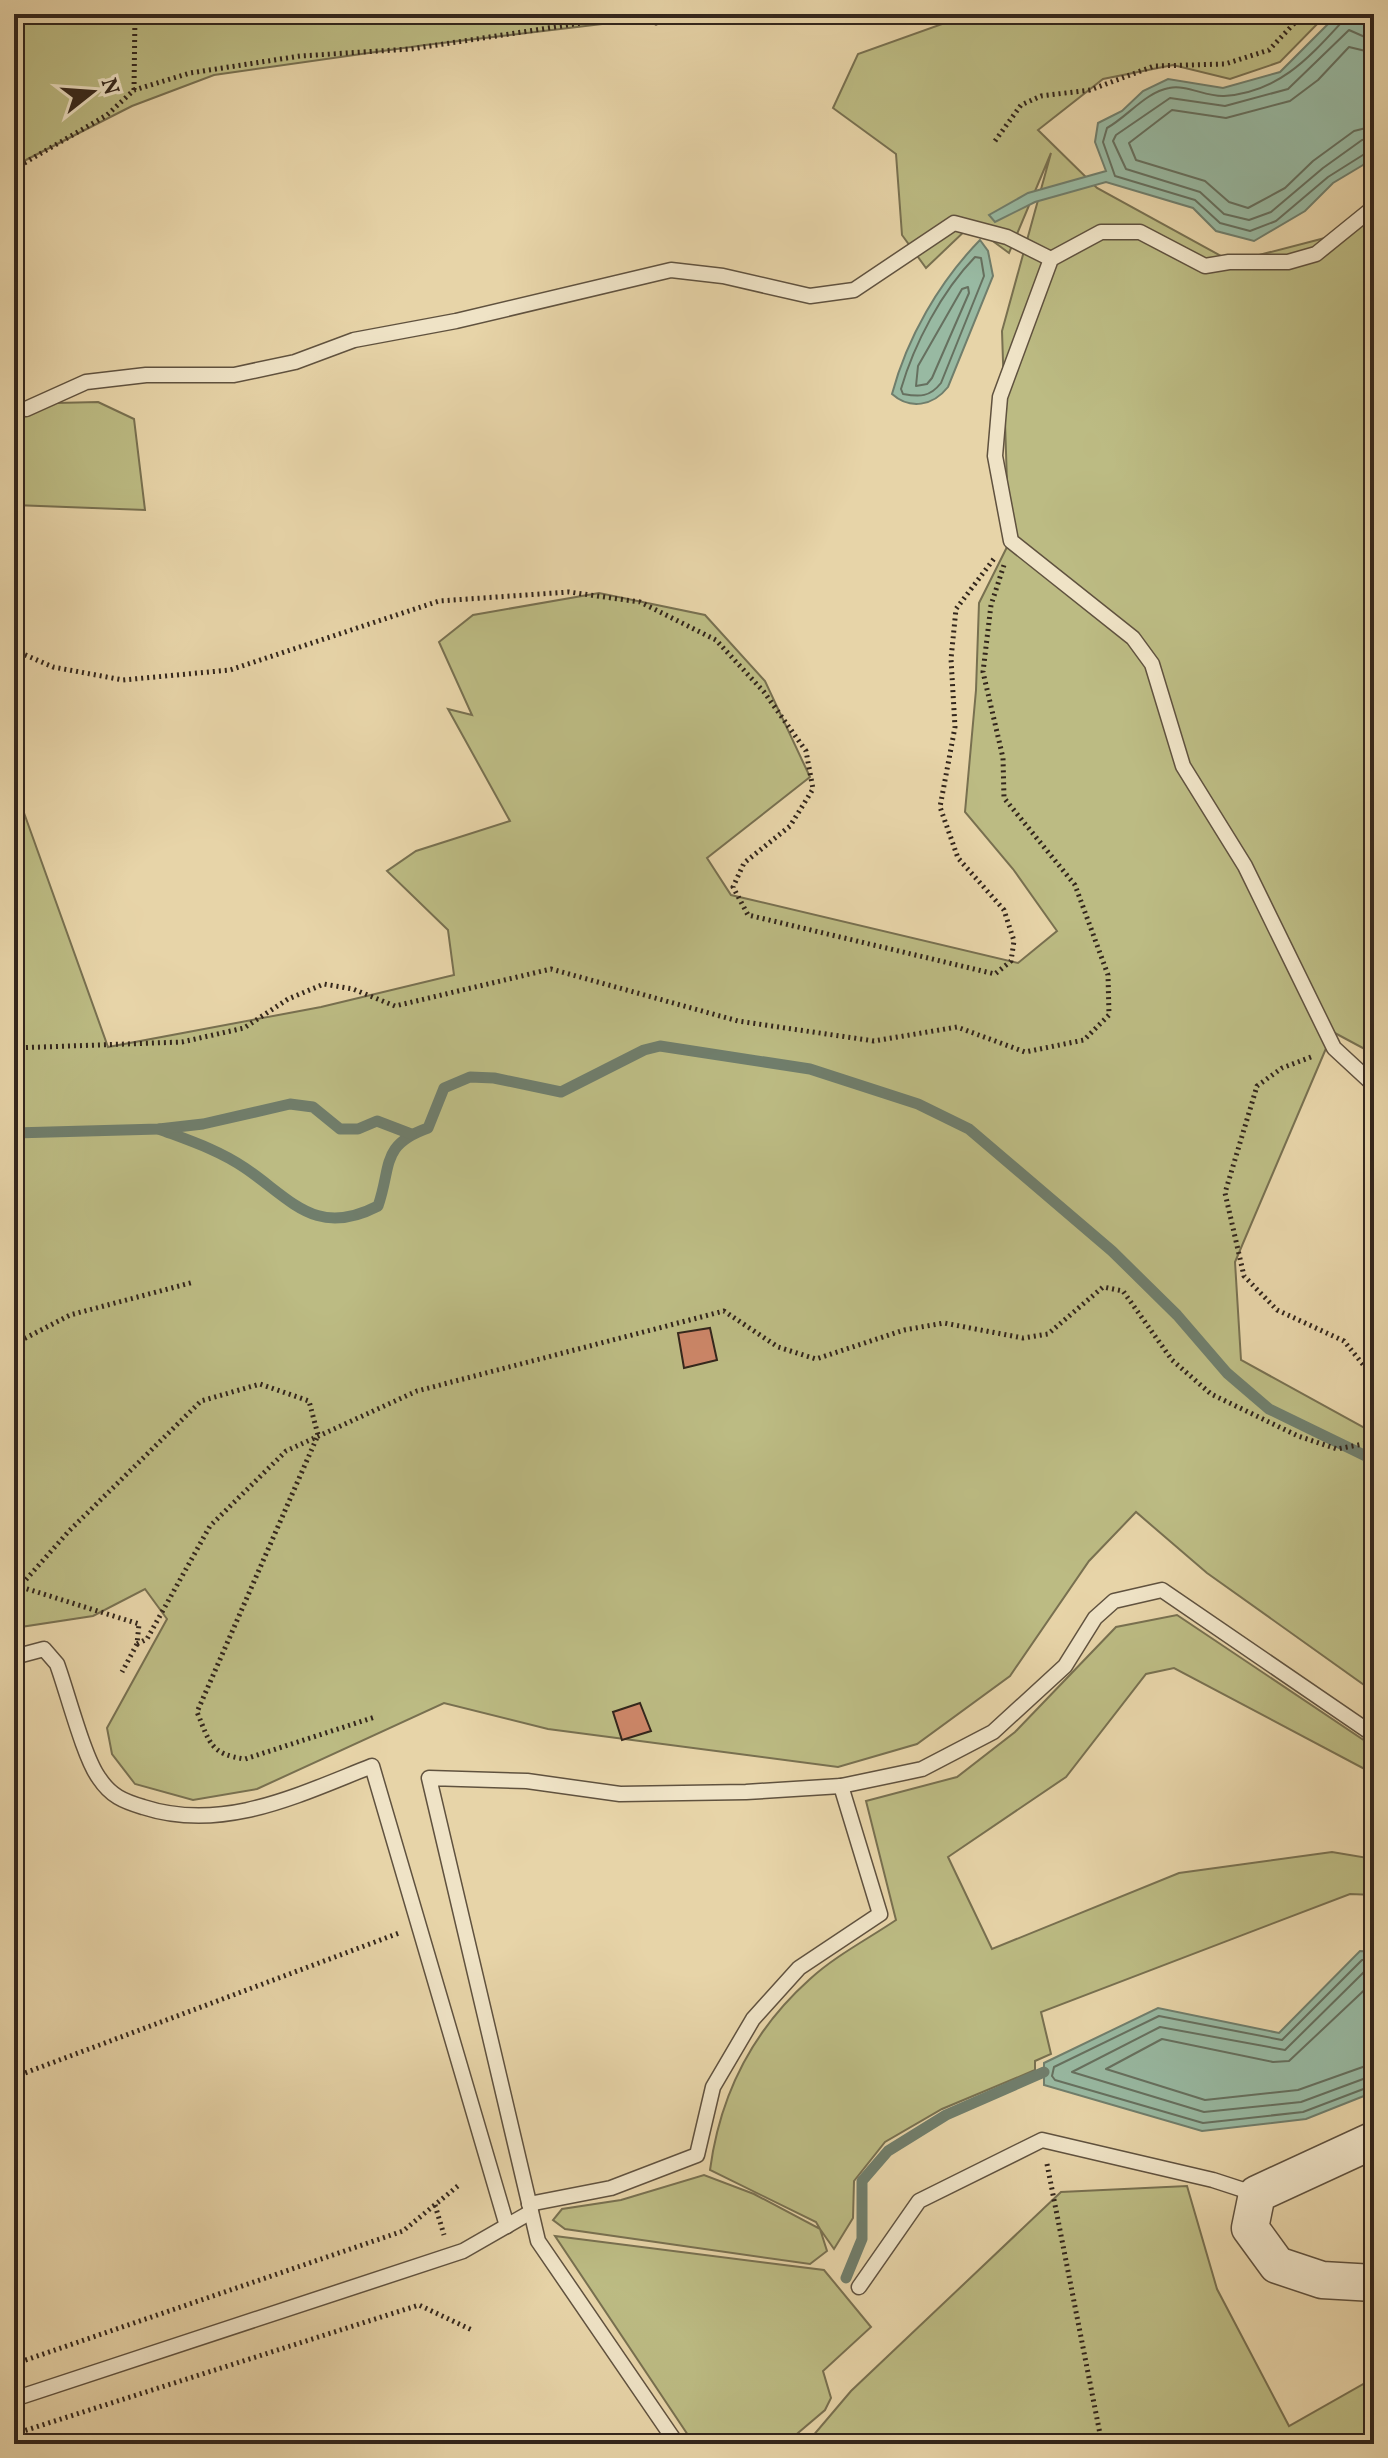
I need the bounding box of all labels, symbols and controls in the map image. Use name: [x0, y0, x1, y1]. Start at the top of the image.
north arrow: [52, 52, 132, 132]
text: N: [92, 75, 126, 99]

